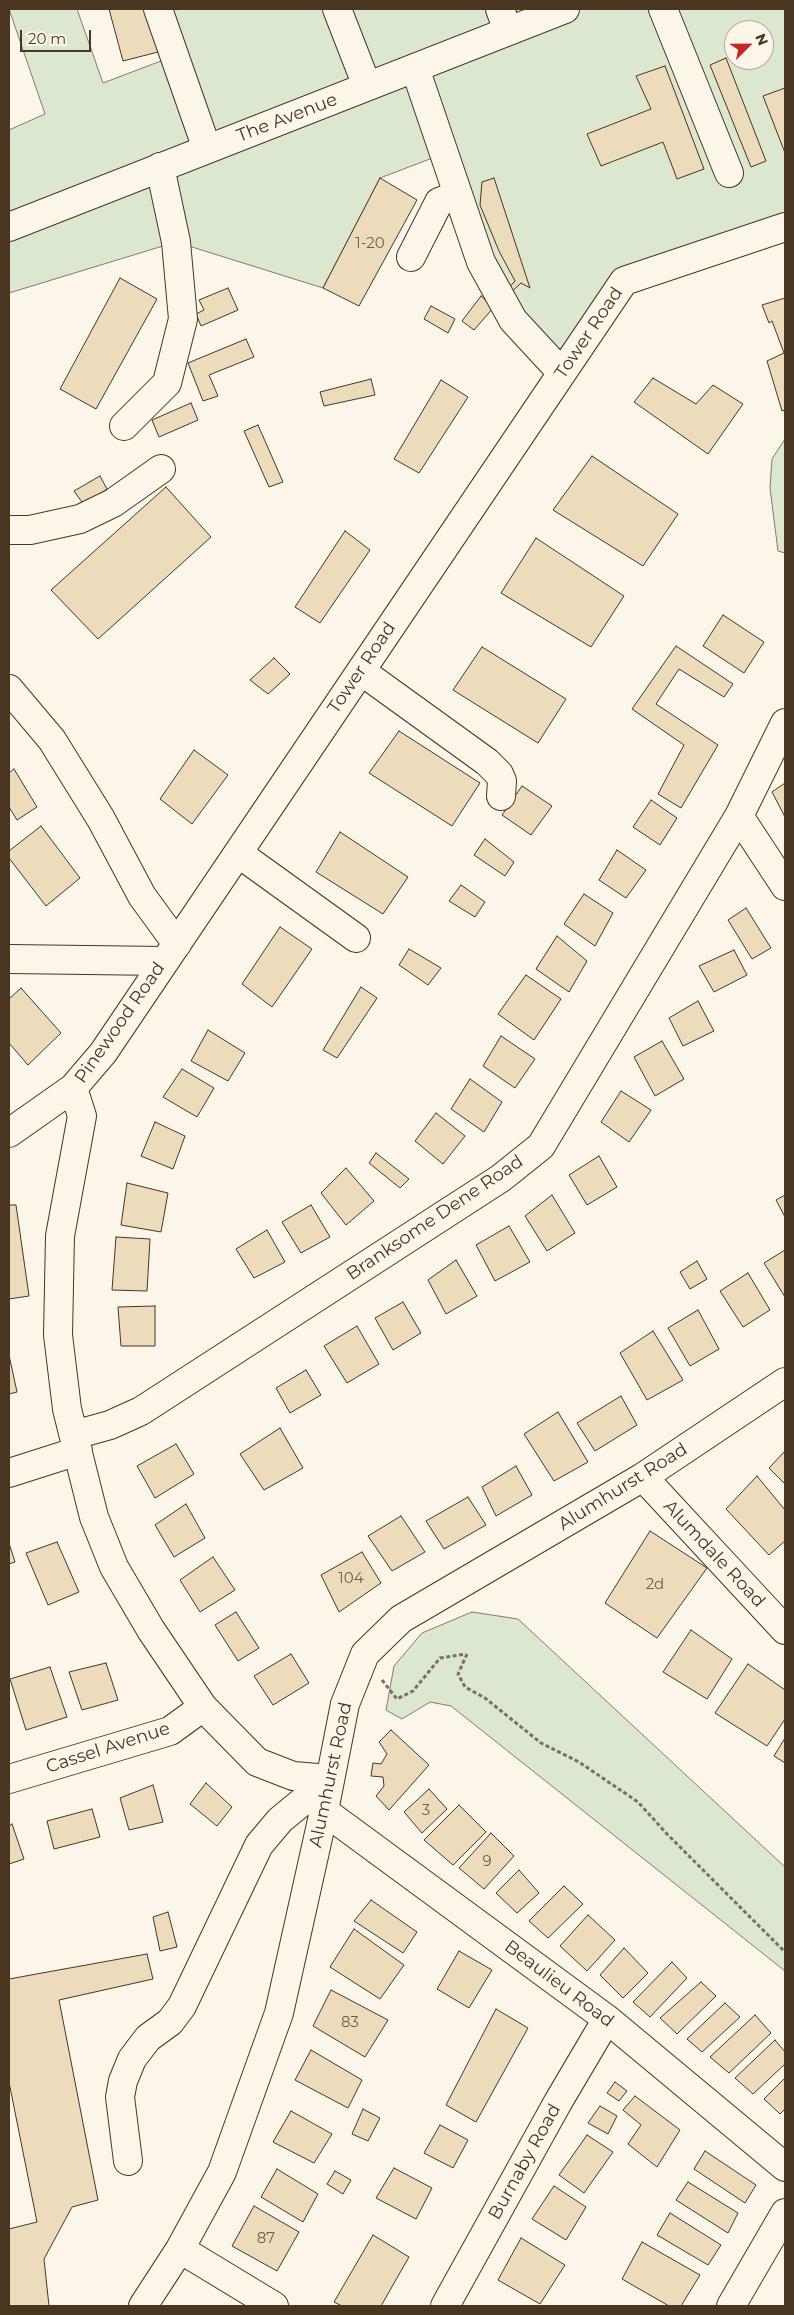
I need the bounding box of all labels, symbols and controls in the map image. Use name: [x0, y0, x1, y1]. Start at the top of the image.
scale bar: [22, 20, 94, 52]
north arrow: [724, 20, 774, 70]
text: 20 m: [28, 29, 66, 48]
text: N: [751, 31, 772, 48]
street label: The Avenue: [234, 89, 340, 147]
house number: 1-20: [355, 235, 385, 253]
street label: Tower Road: [550, 283, 628, 383]
street label: Tower Road: [323, 618, 401, 718]
street label: Pinewood Road: [70, 958, 170, 1088]
street label: Branksome Dene Road: [342, 1151, 528, 1285]
street label: Alumhurst Road: [554, 1439, 692, 1535]
street label: Alumdale Road: [659, 1496, 769, 1612]
house number: 104: [338, 1570, 364, 1588]
house number: 2d: [646, 1576, 664, 1594]
street label: Alumhurst Road: [305, 1700, 357, 1850]
street label: Cassel Avenue: [43, 1718, 173, 1778]
house number: 3: [422, 1802, 430, 1820]
house number: 9: [482, 1853, 492, 1871]
street label: Beaulieu Road: [500, 1936, 618, 2032]
house number: 83: [341, 2014, 359, 2032]
street label: Burnaby Road: [484, 2100, 566, 2224]
house number: 87: [257, 2230, 275, 2248]

